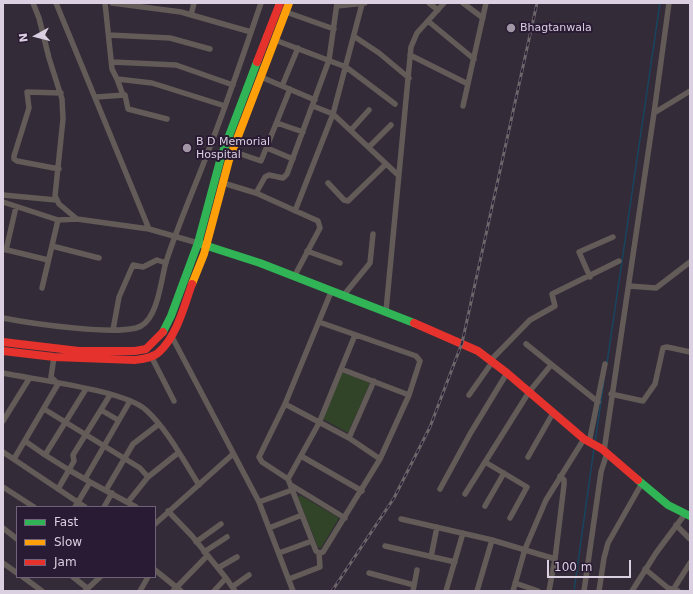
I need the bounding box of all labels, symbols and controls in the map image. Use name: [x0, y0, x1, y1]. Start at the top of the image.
north arrow: [16, 16, 56, 56]
place label: Bhagtanwala: [520, 21, 592, 35]
marker: Bhagtanwala: [505, 22, 517, 34]
text: N: [17, 32, 31, 43]
place label: B D Memorial Hospital: [196, 135, 270, 161]
marker: B D Memorial Hospital: [181, 142, 193, 154]
legend: [16, 506, 156, 578]
text: Fast: [54, 515, 78, 529]
text: Slow: [54, 535, 82, 549]
scale bar: [549, 552, 633, 578]
text: Jam: [54, 555, 77, 569]
text: 100 m: [554, 560, 592, 574]

